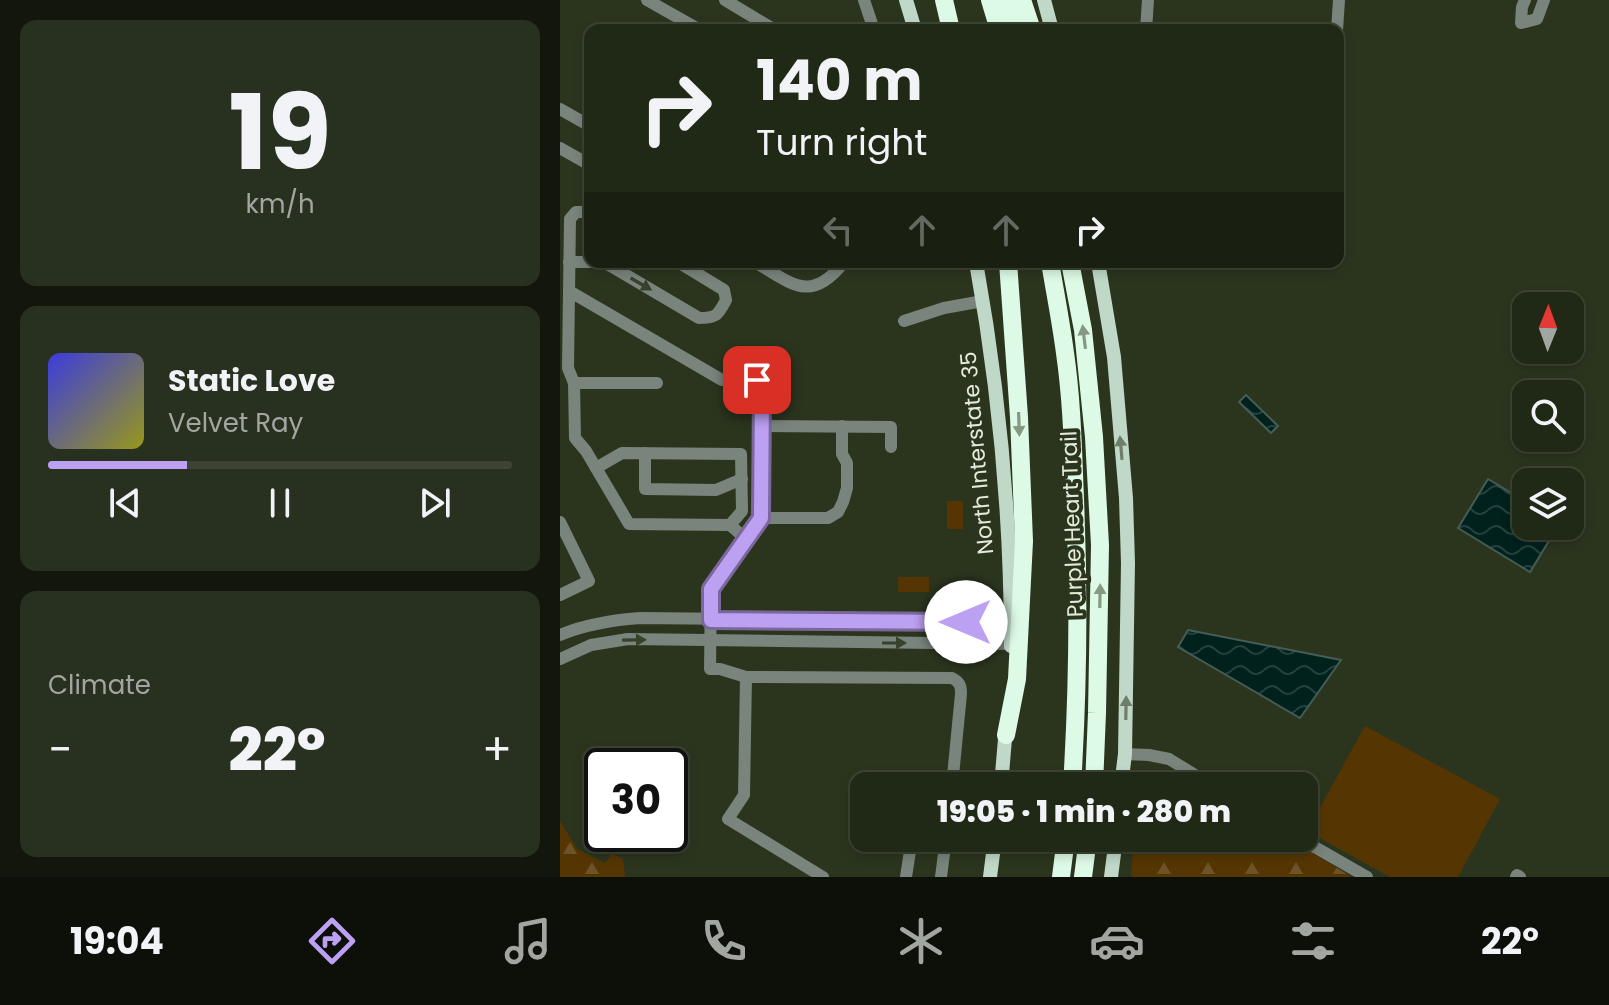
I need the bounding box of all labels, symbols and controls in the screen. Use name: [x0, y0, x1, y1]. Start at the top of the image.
text: 140 m: [756, 41, 923, 120]
icon: right: [624, 56, 728, 160]
text: 19: [228, 60, 332, 205]
text: Turn right: [756, 117, 927, 168]
text: km/h: [245, 186, 315, 222]
icon: left: [816, 208, 860, 252]
icon: ahead: [900, 208, 944, 252]
icon: ahead: [984, 208, 1028, 252]
icon: right: [1068, 208, 1112, 252]
one-way arrow: [630, 277, 652, 291]
north arrow: [1512, 292, 1584, 364]
map controls: [1512, 292, 1584, 540]
one-way arrow: [1077, 324, 1090, 349]
pin: [723, 346, 791, 414]
street label: North Interstate 35: [953, 350, 1001, 556]
icon: arrive: [735, 358, 779, 402]
text: Static Love: [168, 359, 335, 402]
button: search: [1512, 380, 1584, 452]
text: Velvet Ray: [168, 405, 303, 441]
one-way arrow: [1013, 412, 1026, 437]
street label: Purple Heart Trail: [1053, 430, 1091, 618]
one-way arrow: [1115, 435, 1128, 460]
button: layers: [1512, 468, 1584, 540]
icon: previous: [103, 481, 147, 525]
icon: pause: [258, 481, 302, 525]
icon: next: [413, 481, 457, 525]
position arrow: [924, 580, 1008, 664]
one-way arrow: [1093, 583, 1106, 608]
one-way arrow: [622, 634, 647, 646]
one-way arrow: [882, 637, 907, 649]
text: Climate: [48, 667, 151, 703]
one-way arrow: [1119, 695, 1132, 720]
text: 22°: [229, 708, 326, 792]
text: −: [48, 719, 72, 780]
text: +: [482, 719, 512, 780]
speed limit sign: 30: [584, 748, 688, 852]
text: 19:05 · 1 min · 280 m: [937, 790, 1231, 833]
icon: directions: [304, 913, 360, 969]
icon: music: [500, 913, 556, 969]
icon: phone: [696, 913, 752, 969]
icon: climate: [893, 913, 949, 969]
icon: car: [1089, 913, 1145, 969]
icon: filters: [1285, 913, 1341, 969]
text: 19:04: [70, 916, 164, 967]
text: 22°: [1481, 916, 1539, 967]

